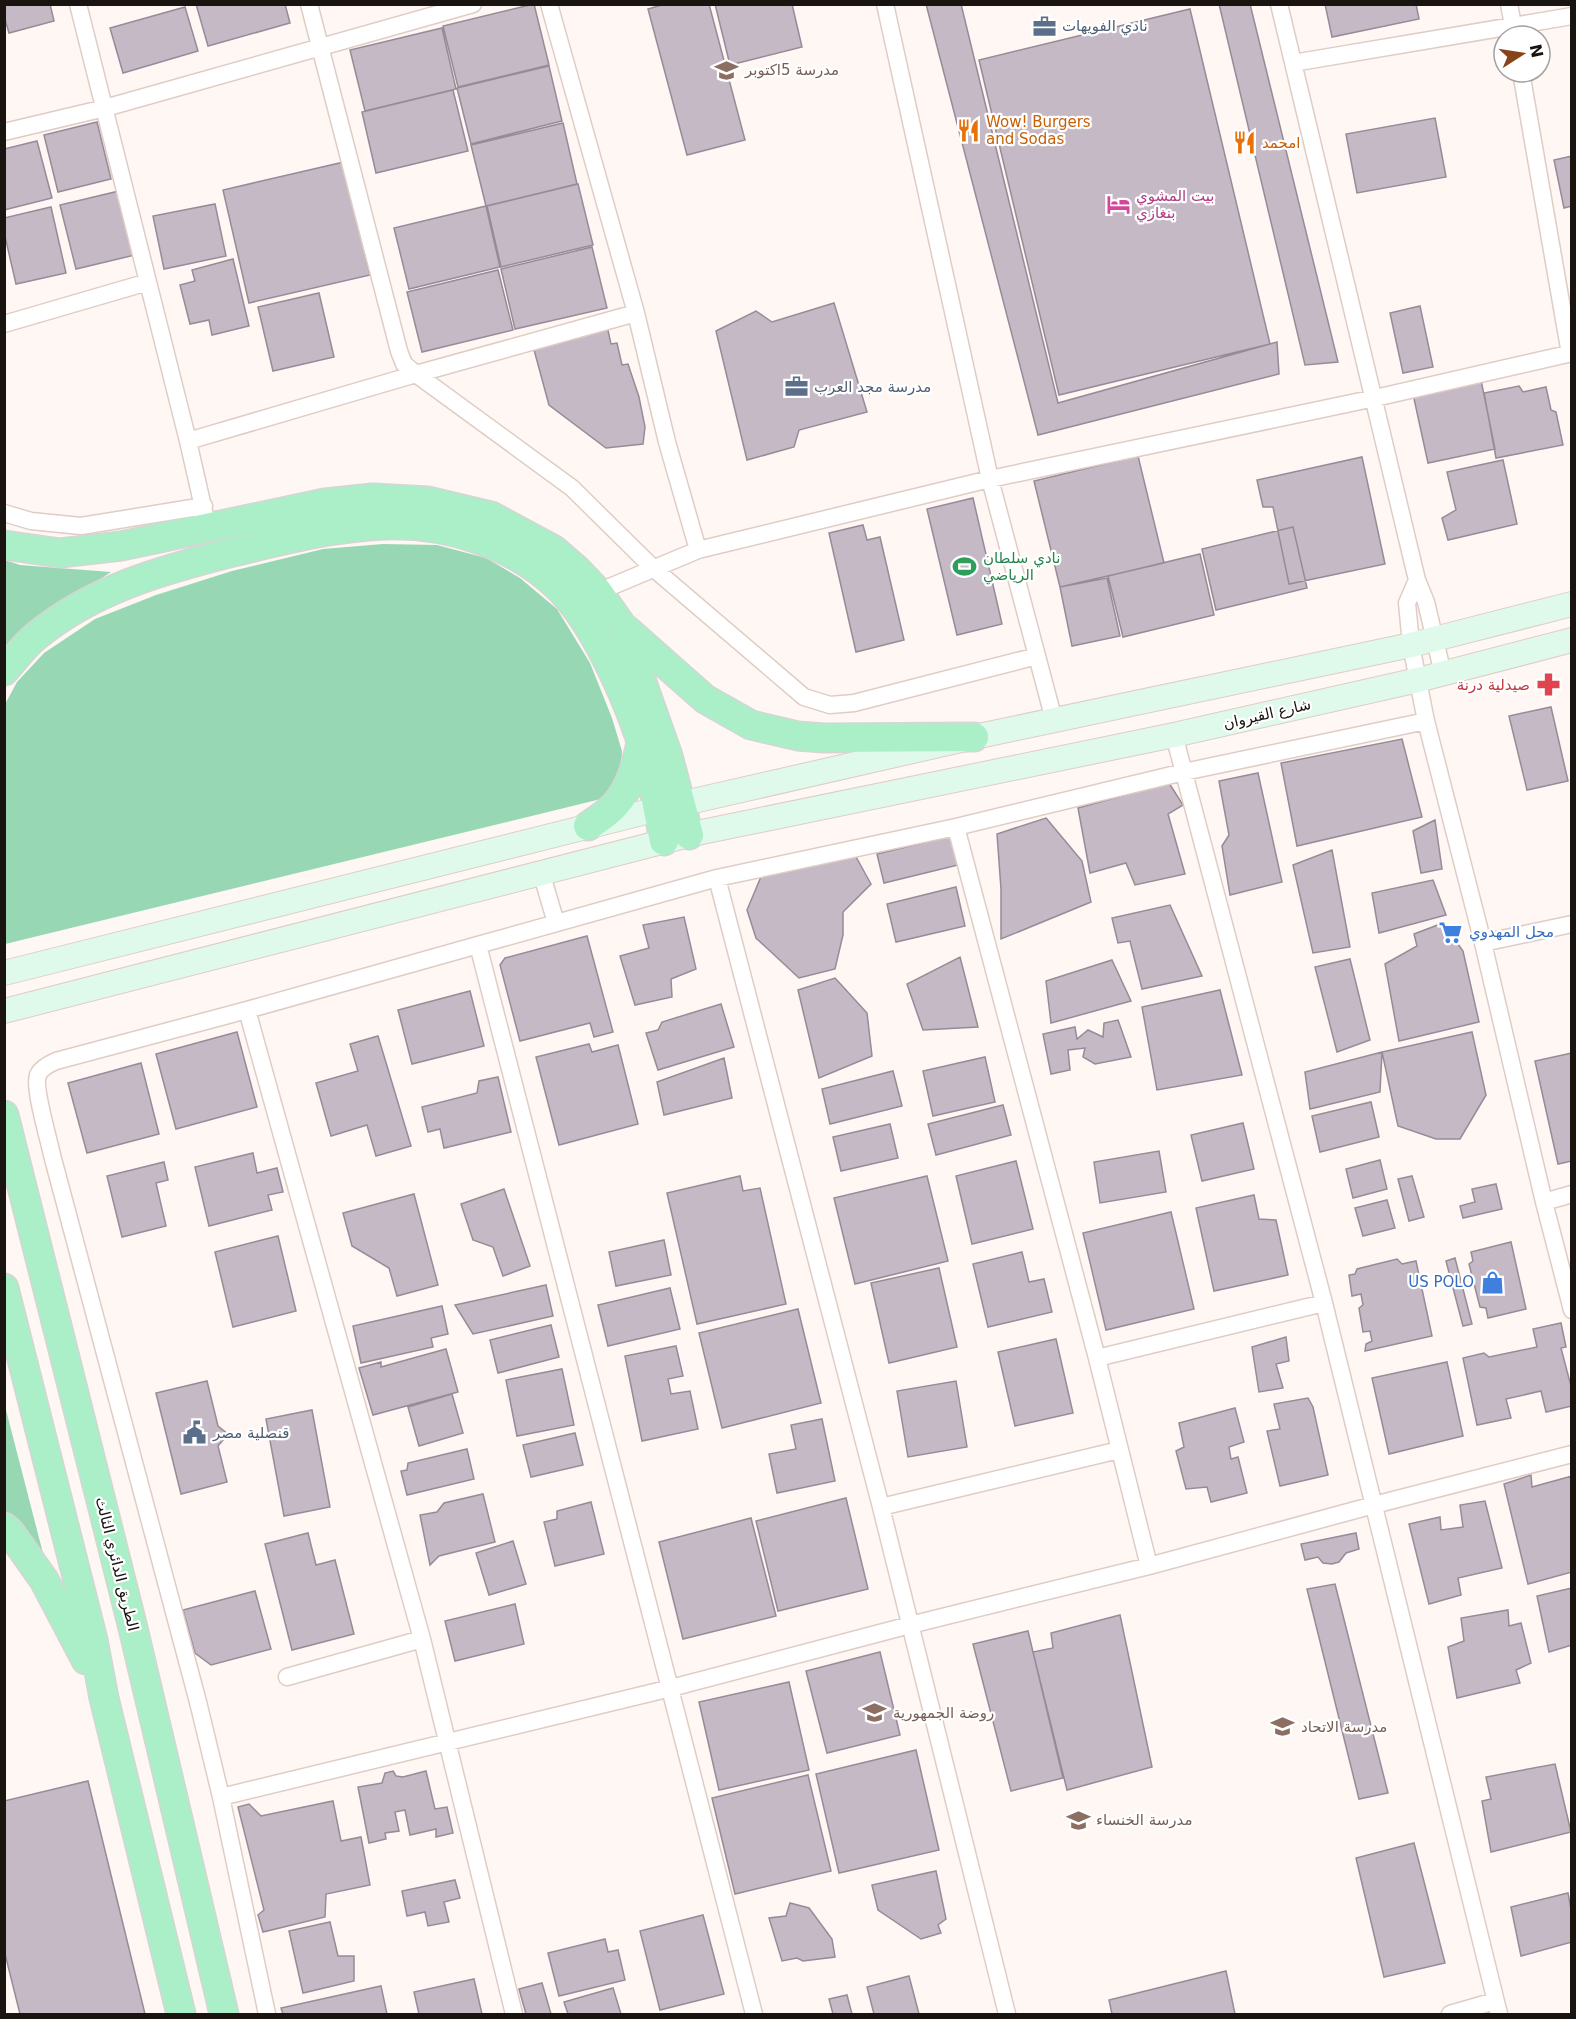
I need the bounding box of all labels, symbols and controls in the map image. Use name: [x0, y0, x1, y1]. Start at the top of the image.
office icon: نادي الفويهات: [1031, 13, 1057, 39]
place label: نادي الفويهات: [1062, 17, 1148, 36]
north arrow: [1492, 24, 1552, 84]
text: N: [1525, 42, 1547, 60]
school or university icon: مدرسة 5اكتوبر: [714, 57, 740, 83]
place label: مدرسة 5اكتوبر: [744, 61, 839, 79]
place label: Wow! Burgers and Sodas: [986, 113, 1091, 148]
restaurant icon: Wow! Burgers and Sodas: [955, 118, 981, 144]
restaurant icon: امحمد: [1231, 130, 1257, 156]
place label: امحمد: [1262, 134, 1300, 152]
place label: بيت المشوي بنغازي: [1136, 187, 1214, 223]
hotel icon: بيت المشوي بنغازي: [1105, 192, 1131, 218]
office icon: مدرسة مجد العرب: [783, 374, 809, 400]
place label: مدرسة مجد العرب: [814, 378, 931, 396]
place label: نادي سلطان الرياضي: [983, 549, 1060, 585]
sports icon: نادي سلطان الرياضي: [952, 554, 978, 580]
pharmacy icon: صيدلية درنة: [1535, 672, 1561, 698]
place label: صيدلية درنة: [1457, 676, 1530, 694]
street label: شارع القيروان: [1221, 695, 1313, 733]
supermarket icon: محل المهدوي: [1438, 919, 1464, 945]
place label: محل المهدوي: [1469, 923, 1554, 942]
shop icon: US POLO: [1479, 1269, 1505, 1295]
place label: US POLO: [1408, 1273, 1474, 1291]
public building icon: قنصلية مصر: [182, 1420, 208, 1446]
place label: قنصلية مصر: [212, 1424, 289, 1442]
street label: الطريق الدائري الثالث: [91, 1495, 142, 1633]
school or university icon: روضة الجمهورية: [862, 1700, 888, 1726]
place label: روضة الجمهورية: [893, 1704, 994, 1722]
school or university icon: مدرسة الاتحاد: [1270, 1714, 1296, 1740]
place label: مدرسة الاتحاد: [1301, 1718, 1387, 1736]
school or university icon: مدرسة الخنساء: [1065, 1807, 1091, 1833]
place label: مدرسة الخنساء: [1096, 1811, 1192, 1829]

